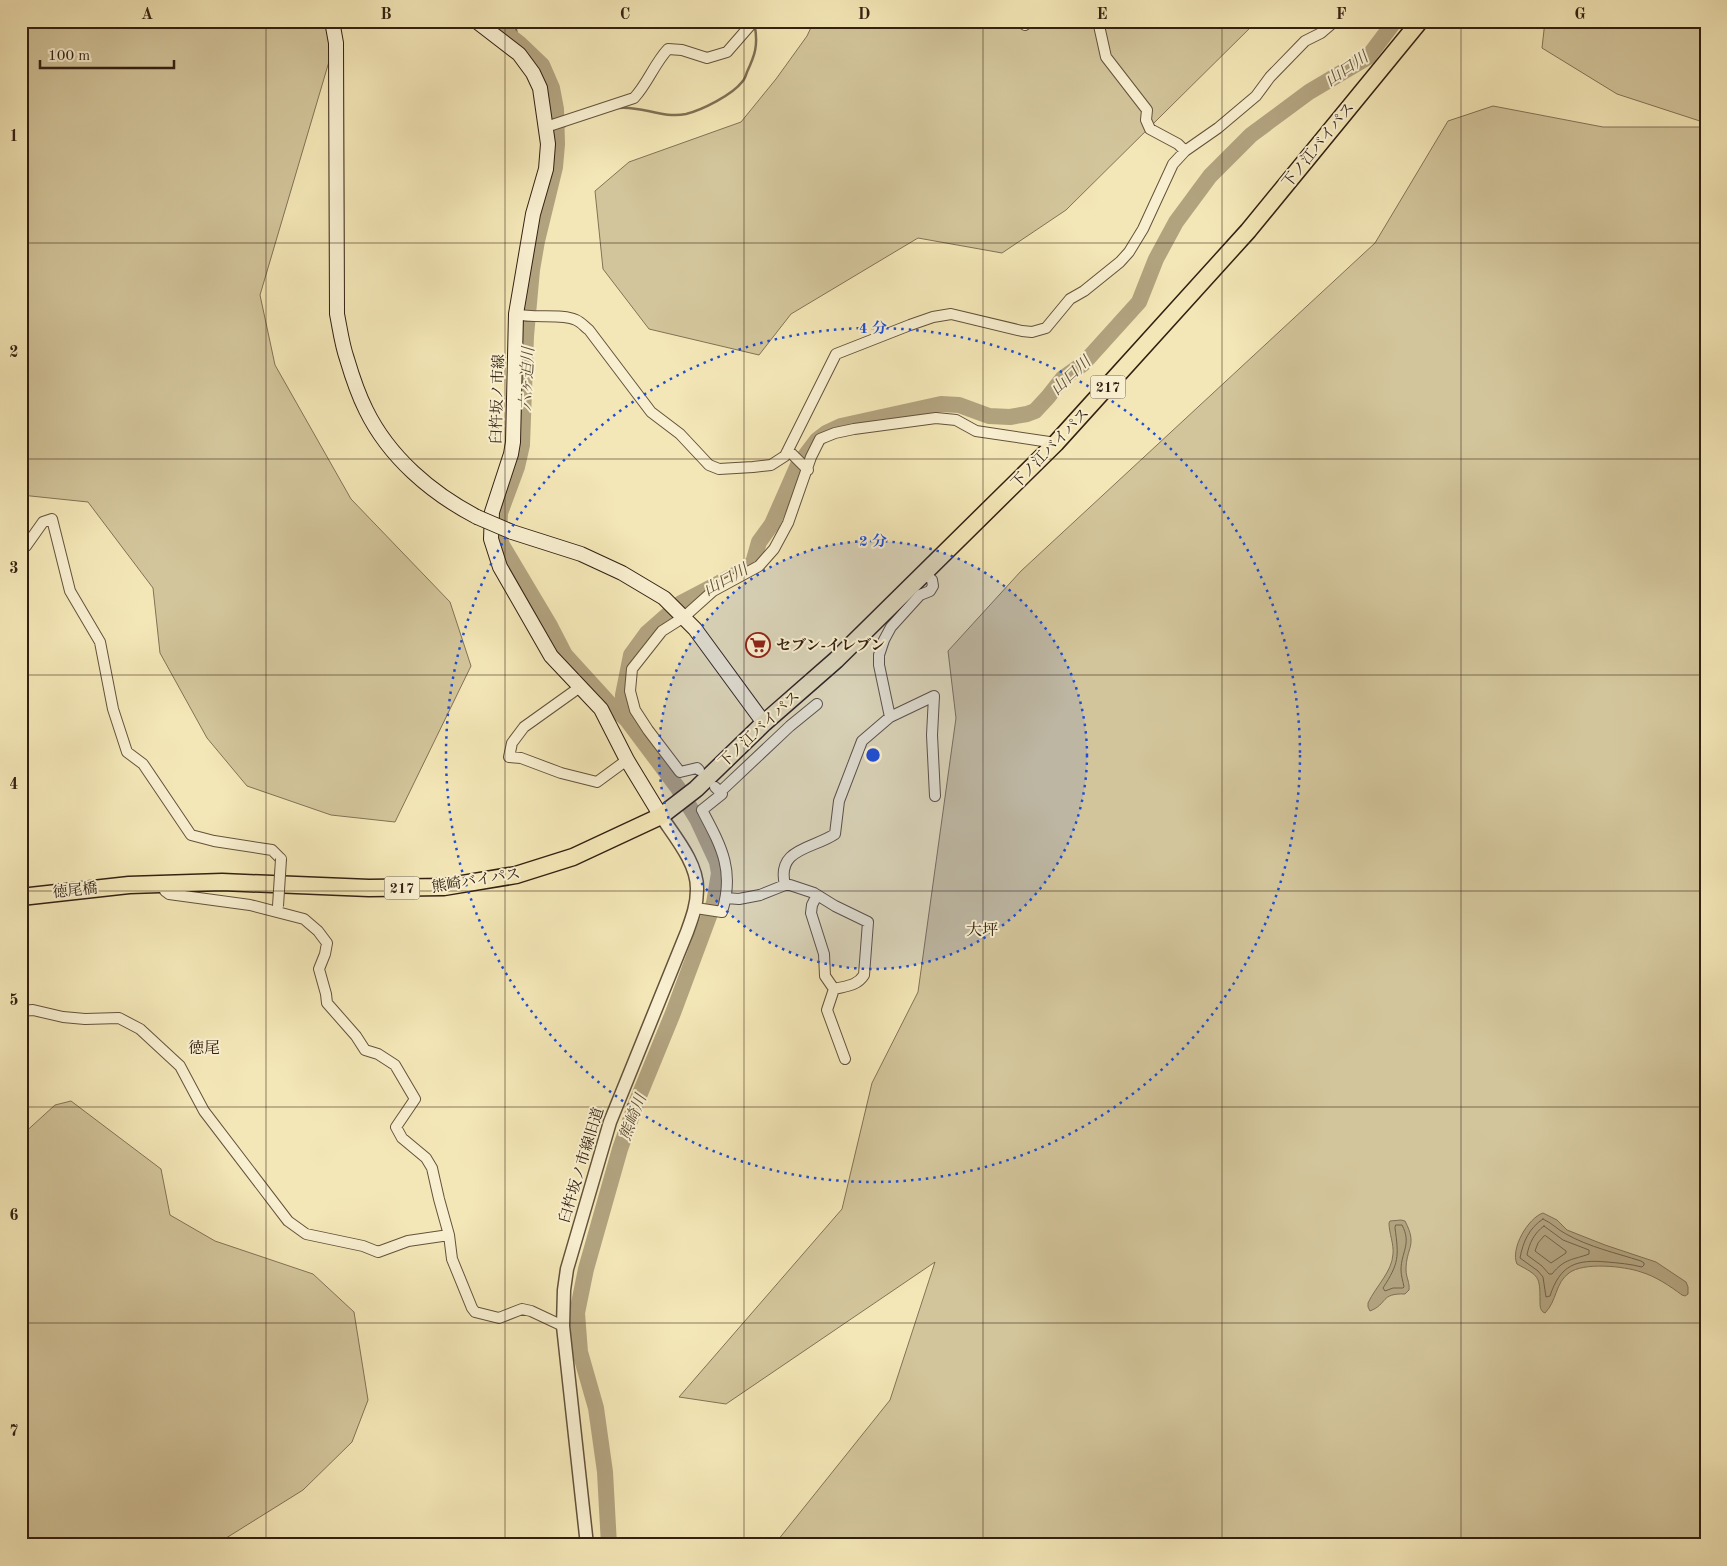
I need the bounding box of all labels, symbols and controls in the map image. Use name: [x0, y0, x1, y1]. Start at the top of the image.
text: A: [141, 7, 153, 23]
text: B: [380, 7, 392, 23]
text: C: [620, 7, 630, 23]
text: D: [858, 7, 870, 23]
text: E: [1096, 7, 1108, 23]
text: F: [1336, 7, 1347, 23]
text: G: [1574, 7, 1586, 23]
scale bar: [40, 38, 174, 70]
water label: 山口川: [1322, 47, 1373, 90]
text: 100 m: [48, 49, 90, 64]
street label: 下ノ江バイパス: [1279, 99, 1358, 191]
text: 1: [9, 129, 19, 145]
text: 4 分: [859, 320, 887, 337]
text: 2: [9, 345, 19, 361]
water label: 六ヶ迫川: [516, 345, 538, 411]
water label: 山口川: [1047, 351, 1096, 399]
street label: 臼杵坂ノ市線: [487, 354, 508, 444]
road number: 217: [1090, 376, 1126, 398]
street label: 下ノ江バイパス: [1008, 405, 1093, 492]
text: 2 分: [859, 533, 887, 550]
water label: 山口川: [700, 559, 753, 599]
text: 3: [9, 561, 19, 577]
supermarket icon: セブン-イレブン: [745, 632, 771, 658]
place label: セブン-イレブン: [776, 637, 885, 654]
street label: 下ノ江バイパス: [715, 687, 803, 771]
centre of rings: [864, 746, 882, 764]
text: 4: [9, 777, 19, 793]
street label: 熊崎バイパス: [430, 865, 522, 896]
road number: 217: [384, 876, 420, 900]
street label: 徳尾橋: [52, 880, 98, 901]
district label: 大坪: [966, 921, 998, 939]
text: 5: [9, 993, 19, 1009]
district label: 徳尾: [188, 1039, 220, 1057]
water label: 熊崎川: [616, 1090, 651, 1143]
street label: 臼杵坂ノ市線旧道: [556, 1105, 607, 1225]
text: 6: [9, 1208, 19, 1224]
text: 7: [9, 1424, 19, 1440]

